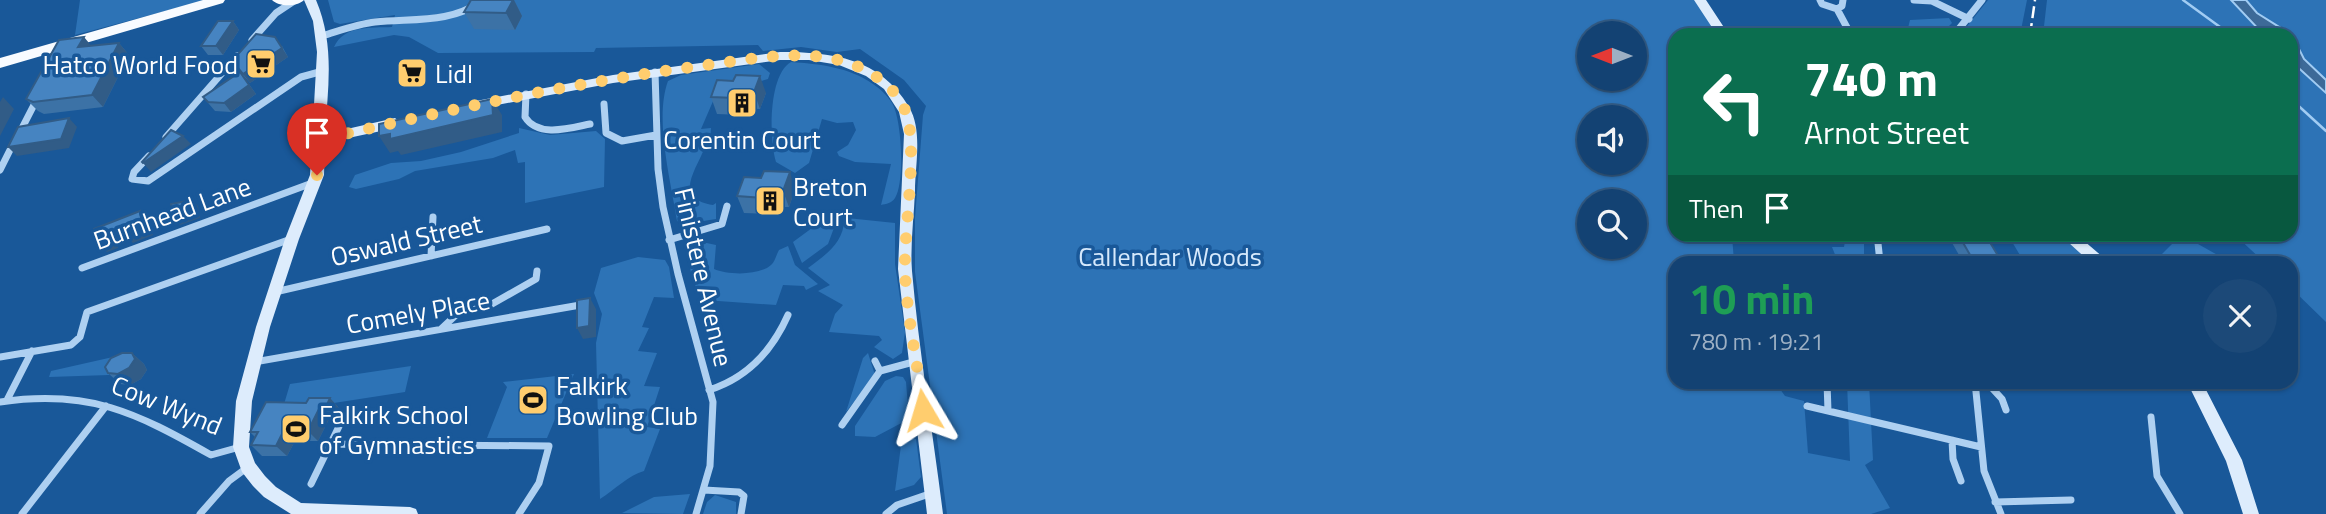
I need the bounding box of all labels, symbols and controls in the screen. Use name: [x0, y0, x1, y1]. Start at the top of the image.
north arrow: [1577, 21, 1647, 91]
map controls: [1577, 21, 1647, 259]
text: 740 m: [1804, 40, 1938, 115]
place label: Hatco World Food: [43, 45, 238, 84]
supermarket icon: Hatco World Food: [244, 47, 278, 81]
place label: Lidl: [435, 54, 473, 93]
supermarket icon: Lidl: [395, 56, 429, 90]
icon: left: [1689, 56, 1780, 147]
building icon: Corentin Court: [725, 86, 759, 120]
pin: [287, 103, 347, 175]
button: sound: [1577, 105, 1647, 175]
text: Arnot Street: [1804, 108, 1969, 156]
icon: arrive: [298, 114, 336, 152]
place label: Corentin Court: [663, 120, 821, 159]
street label: Burnhead Lane: [88, 166, 256, 260]
place label: Breton Court: [793, 167, 868, 236]
street label: Finistere Avenue: [664, 184, 744, 370]
building icon: Breton Court: [753, 184, 787, 218]
button: search: [1577, 189, 1647, 259]
text: Then: [1689, 189, 1744, 228]
icon: arrive: [1758, 189, 1796, 227]
street label: Oswald Street: [326, 204, 486, 276]
park label: Callendar Woods: [1078, 237, 1262, 276]
text: 10 min: [1689, 266, 1815, 330]
button: close: [2203, 279, 2277, 353]
street label: Comely Place: [343, 280, 493, 344]
text: 780 m · 19:21: [1689, 324, 1824, 359]
street label: Cow Wynd: [106, 365, 228, 445]
place label: Falkirk Bowling Club: [556, 366, 698, 435]
position arrow: [886, 373, 960, 447]
sports icon: Falkirk Bowling Club: [516, 383, 550, 417]
place label: Falkirk School of Gymnastics: [319, 395, 475, 464]
sports icon: Falkirk School of Gymnastics: [279, 412, 313, 446]

